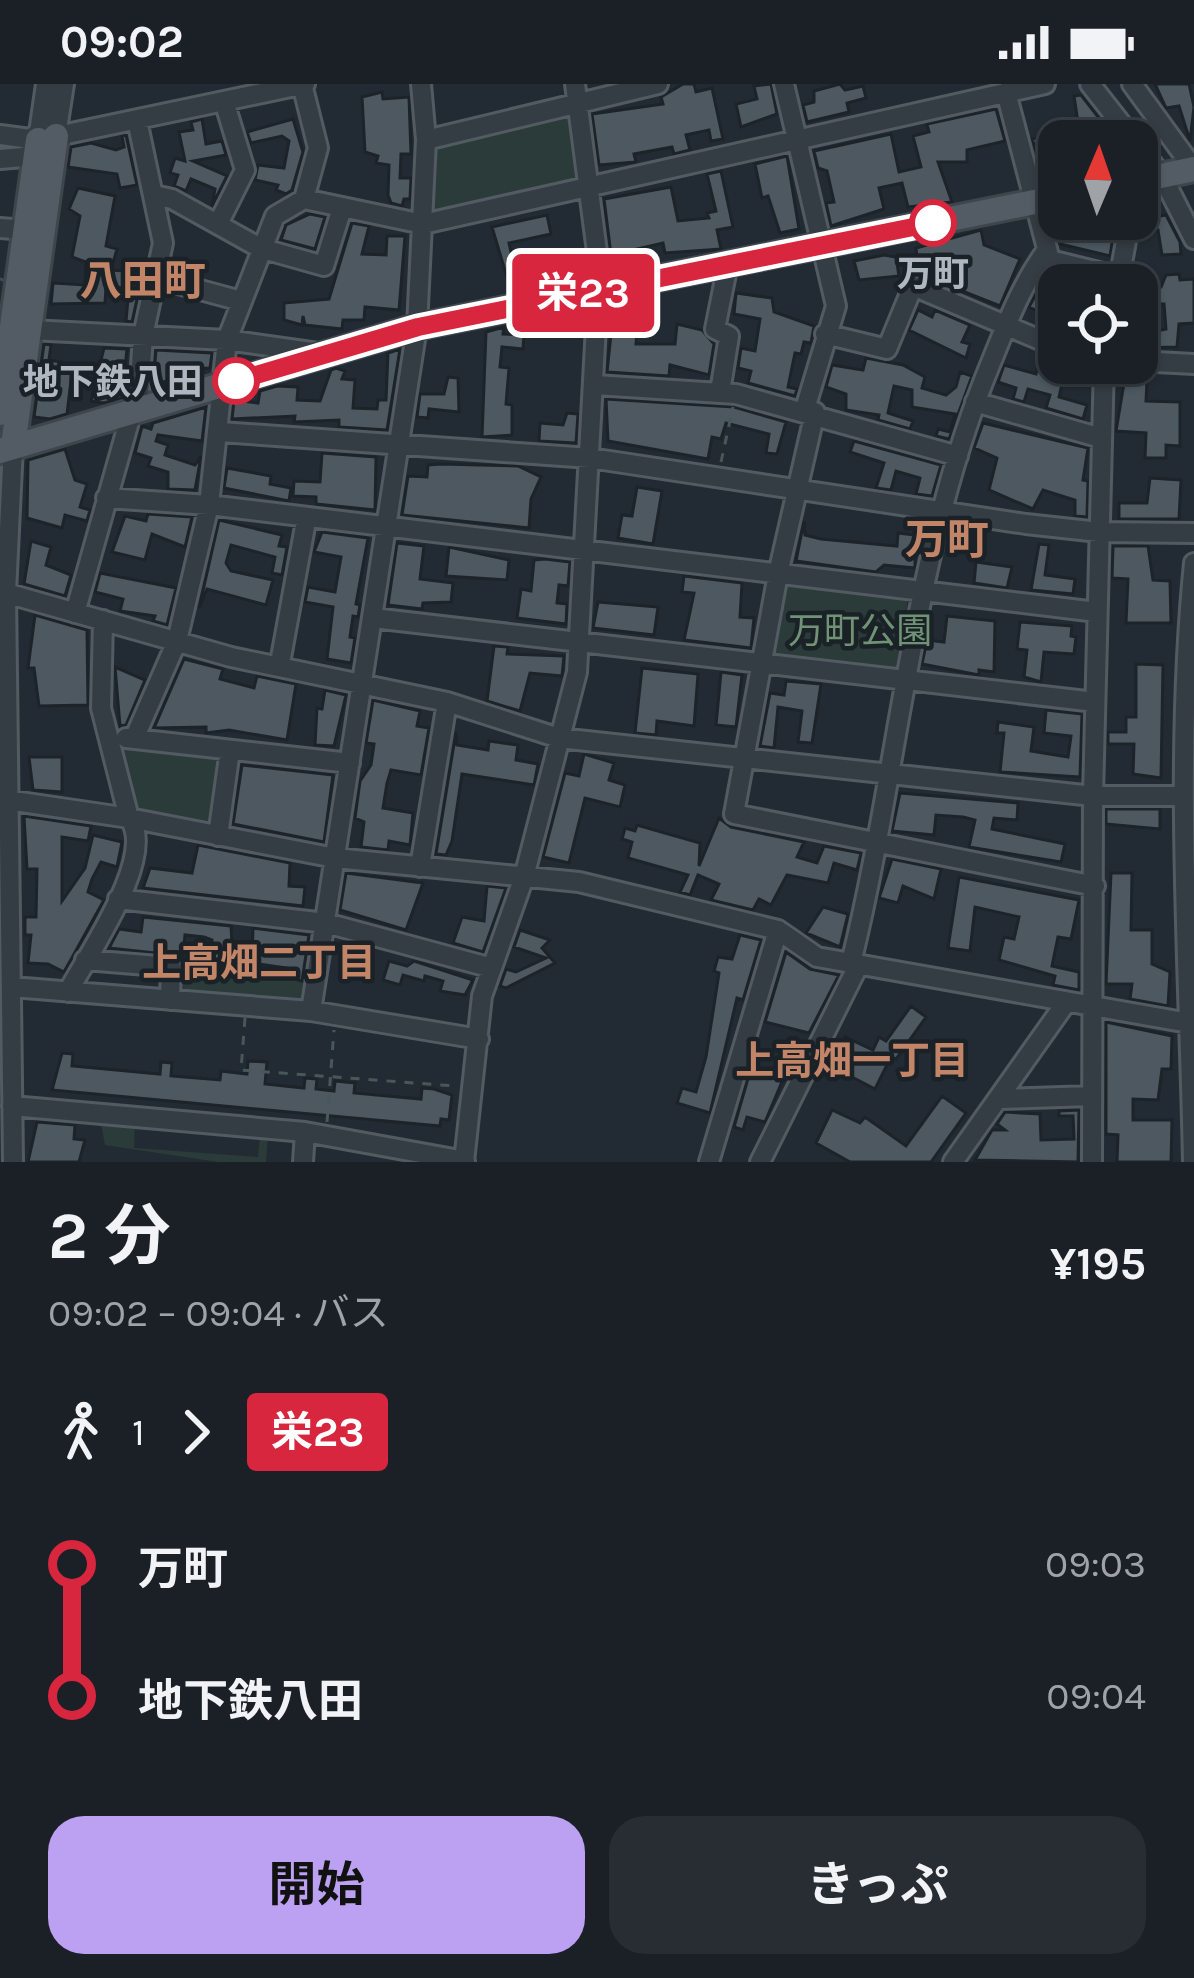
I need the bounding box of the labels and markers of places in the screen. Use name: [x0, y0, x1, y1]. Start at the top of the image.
marker: 万町: [911, 201, 955, 245]
place label: 万町: [897, 253, 969, 295]
marker: 地下鉄八田: [214, 359, 258, 403]
place label: 地下鉄八田: [23, 361, 203, 403]

